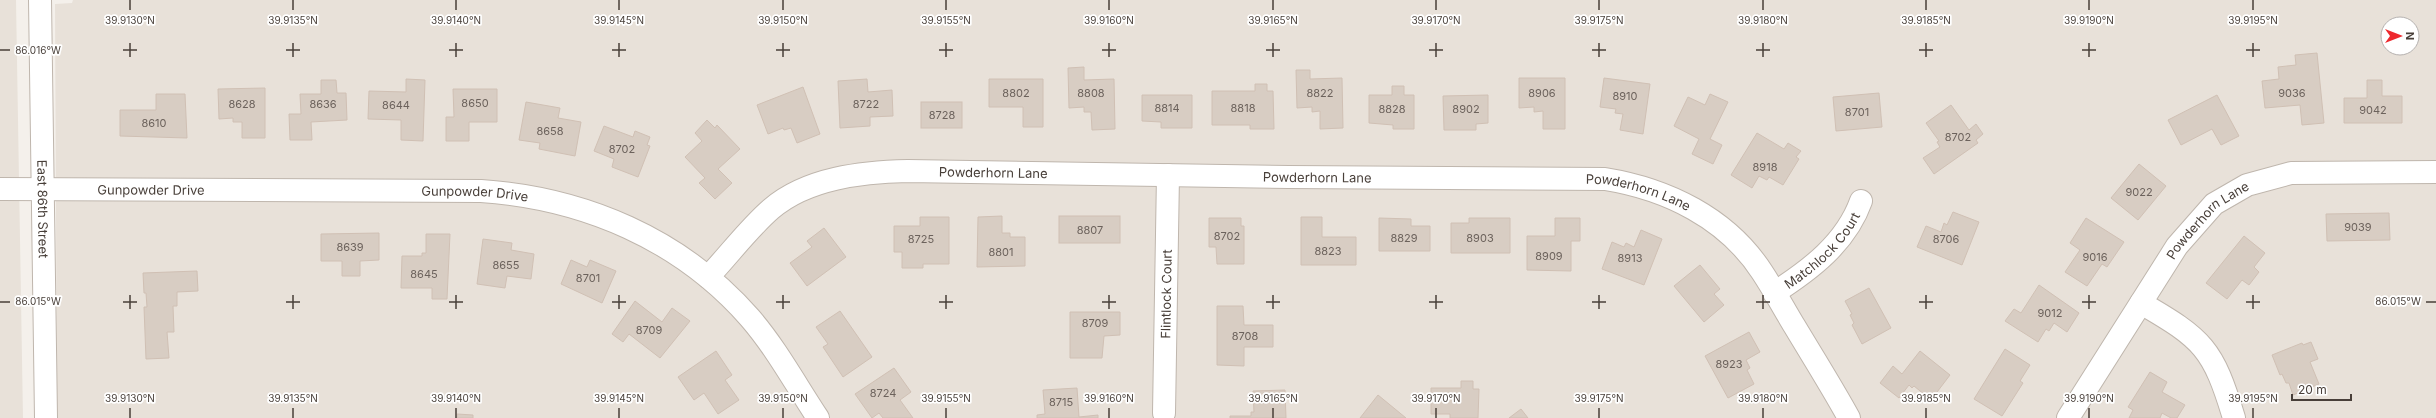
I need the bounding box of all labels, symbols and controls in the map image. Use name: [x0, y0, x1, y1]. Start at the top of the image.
text: 39.9130°N: [105, 14, 155, 26]
text: 39.9135°N: [268, 14, 318, 26]
text: 39.9140°N: [431, 14, 481, 26]
text: 39.9145°N: [594, 14, 644, 26]
text: 39.9150°N: [758, 14, 808, 26]
text: 39.9155°N: [921, 14, 971, 26]
text: 39.9160°N: [1084, 14, 1134, 26]
text: 39.9165°N: [1248, 14, 1298, 26]
text: 39.9170°N: [1411, 14, 1461, 26]
text: 39.9175°N: [1575, 14, 1623, 26]
text: 39.9180°N: [1738, 14, 1788, 26]
text: 39.9185°N: [1901, 14, 1951, 26]
text: 39.9190°N: [2064, 14, 2114, 26]
text: 39.9195°N: [2228, 14, 2278, 26]
north arrow: [2380, 16, 2420, 56]
text: N: [2403, 32, 2417, 40]
text: 86.016°W: [15, 44, 61, 56]
house number: 8802: [1002, 86, 1030, 100]
house number: 8808: [1077, 86, 1105, 100]
house number: 8822: [1306, 86, 1334, 100]
house number: 8906: [1528, 86, 1556, 100]
house number: 9036: [2278, 86, 2306, 100]
house number: 8910: [1612, 89, 1638, 103]
house number: 8650: [461, 96, 489, 110]
house number: 8628: [228, 97, 256, 111]
house number: 8636: [309, 97, 337, 111]
house number: 8722: [853, 97, 879, 111]
house number: 8644: [382, 98, 410, 112]
house number: 8814: [1154, 101, 1180, 115]
house number: 8818: [1231, 101, 1256, 115]
house number: 8828: [1378, 102, 1406, 116]
house number: 8902: [1452, 102, 1480, 116]
house number: 9042: [2359, 103, 2387, 117]
house number: 8701: [1845, 105, 1869, 119]
house number: 8728: [929, 108, 955, 122]
house number: 8610: [141, 116, 167, 130]
house number: 8658: [536, 124, 564, 138]
house number: 8702: [1945, 130, 1971, 144]
house number: 8702: [609, 142, 635, 156]
street label: East 86th Street: [34, 160, 52, 258]
house number: 8918: [1753, 160, 1778, 174]
street label: Powderhorn Lane: [939, 163, 1048, 181]
street label: Powderhorn Lane: [1263, 169, 1372, 186]
street label: Powderhorn Lane: [1586, 171, 1694, 214]
street label: Powderhorn Lane: [2163, 178, 2252, 262]
street label: Gunpowder Drive: [97, 181, 205, 198]
street label: Gunpowder Drive: [421, 183, 530, 205]
house number: 9022: [2125, 185, 2153, 199]
street label: Matchlock Court: [1781, 209, 1863, 292]
house number: 9039: [2344, 220, 2372, 234]
house number: 8807: [1077, 223, 1103, 237]
house number: 8702: [1214, 229, 1240, 243]
house number: 8829: [1390, 231, 1418, 245]
house number: 8903: [1466, 231, 1494, 245]
house number: 8725: [908, 232, 935, 246]
house number: 8706: [1933, 232, 1959, 246]
house number: 8639: [336, 240, 364, 254]
house number: 8823: [1314, 244, 1342, 258]
house number: 8801: [988, 245, 1014, 259]
street label: Flintlock Court: [1157, 249, 1175, 339]
house number: 8909: [1535, 249, 1563, 263]
house number: 9016: [2082, 250, 2108, 264]
house number: 8913: [1618, 251, 1643, 265]
house number: 8655: [492, 258, 520, 272]
house number: 8645: [410, 267, 438, 281]
house number: 8701: [576, 271, 600, 285]
text: 86.015°W: [15, 295, 61, 307]
text: 86.015°W: [2375, 295, 2421, 307]
house number: 9012: [2038, 306, 2062, 320]
house number: 8709: [1082, 316, 1108, 330]
house number: 8709: [636, 323, 662, 337]
house number: 8708: [1232, 329, 1258, 343]
house number: 8923: [1715, 357, 1743, 371]
scale bar: [2292, 376, 2351, 402]
text: 20 m: [2298, 382, 2327, 397]
house number: 8724: [870, 386, 896, 400]
text: 39.9130°N: [105, 392, 155, 404]
text: 39.9135°N: [268, 392, 318, 404]
text: 39.9140°N: [431, 392, 481, 404]
text: 39.9145°N: [594, 392, 644, 404]
text: 39.9150°N: [758, 392, 808, 404]
text: 39.9155°N: [921, 392, 971, 404]
text: 39.9160°N: [1084, 392, 1134, 404]
text: 39.9165°N: [1248, 392, 1298, 404]
text: 39.9170°N: [1411, 392, 1461, 404]
text: 39.9175°N: [1575, 392, 1623, 404]
text: 39.9180°N: [1738, 392, 1788, 404]
text: 39.9185°N: [1901, 392, 1951, 404]
text: 39.9190°N: [2064, 392, 2114, 404]
text: 39.9195°N: [2228, 392, 2278, 404]
house number: 8715: [1049, 395, 1073, 409]

